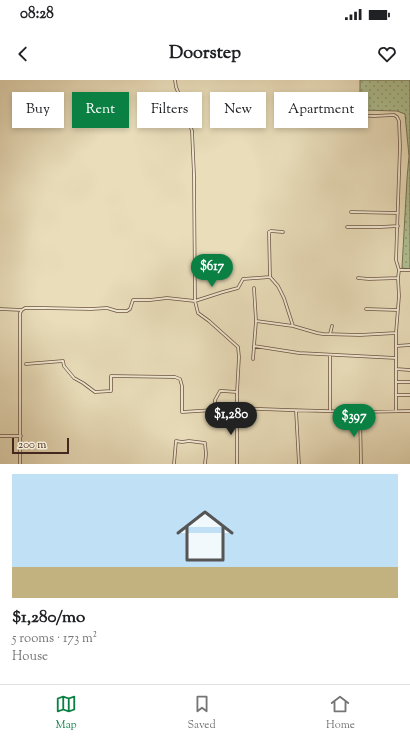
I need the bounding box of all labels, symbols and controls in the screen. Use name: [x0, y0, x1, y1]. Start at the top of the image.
text: 08:28: [20, 4, 54, 25]
text: Doorstep: [169, 41, 241, 67]
icon: back: [12, 43, 34, 65]
icon: heart: [376, 43, 398, 65]
chip: Buy: [12, 92, 64, 128]
chip: Rent: [72, 92, 129, 128]
chip: Filters: [137, 92, 202, 128]
chip: New: [210, 92, 266, 128]
chip: Apartment: [274, 92, 368, 128]
pin: $617: [188, 254, 236, 288]
text: $617: [200, 258, 224, 276]
pin: $1,280: [198, 402, 264, 436]
pin: $397: [330, 404, 378, 438]
text: $1,280: [214, 406, 248, 424]
text: $397: [342, 408, 366, 426]
scale bar: [12, 436, 69, 455]
text: 200 m: [18, 437, 46, 453]
icon: home: [169, 500, 241, 572]
text: $1,280/mo: [12, 606, 85, 630]
text: 5 rooms · 173 m²: [12, 630, 97, 648]
text: House: [12, 648, 48, 666]
tab: Map: [55, 693, 77, 733]
tab: Saved: [187, 693, 216, 733]
tab: Home: [326, 693, 355, 733]

